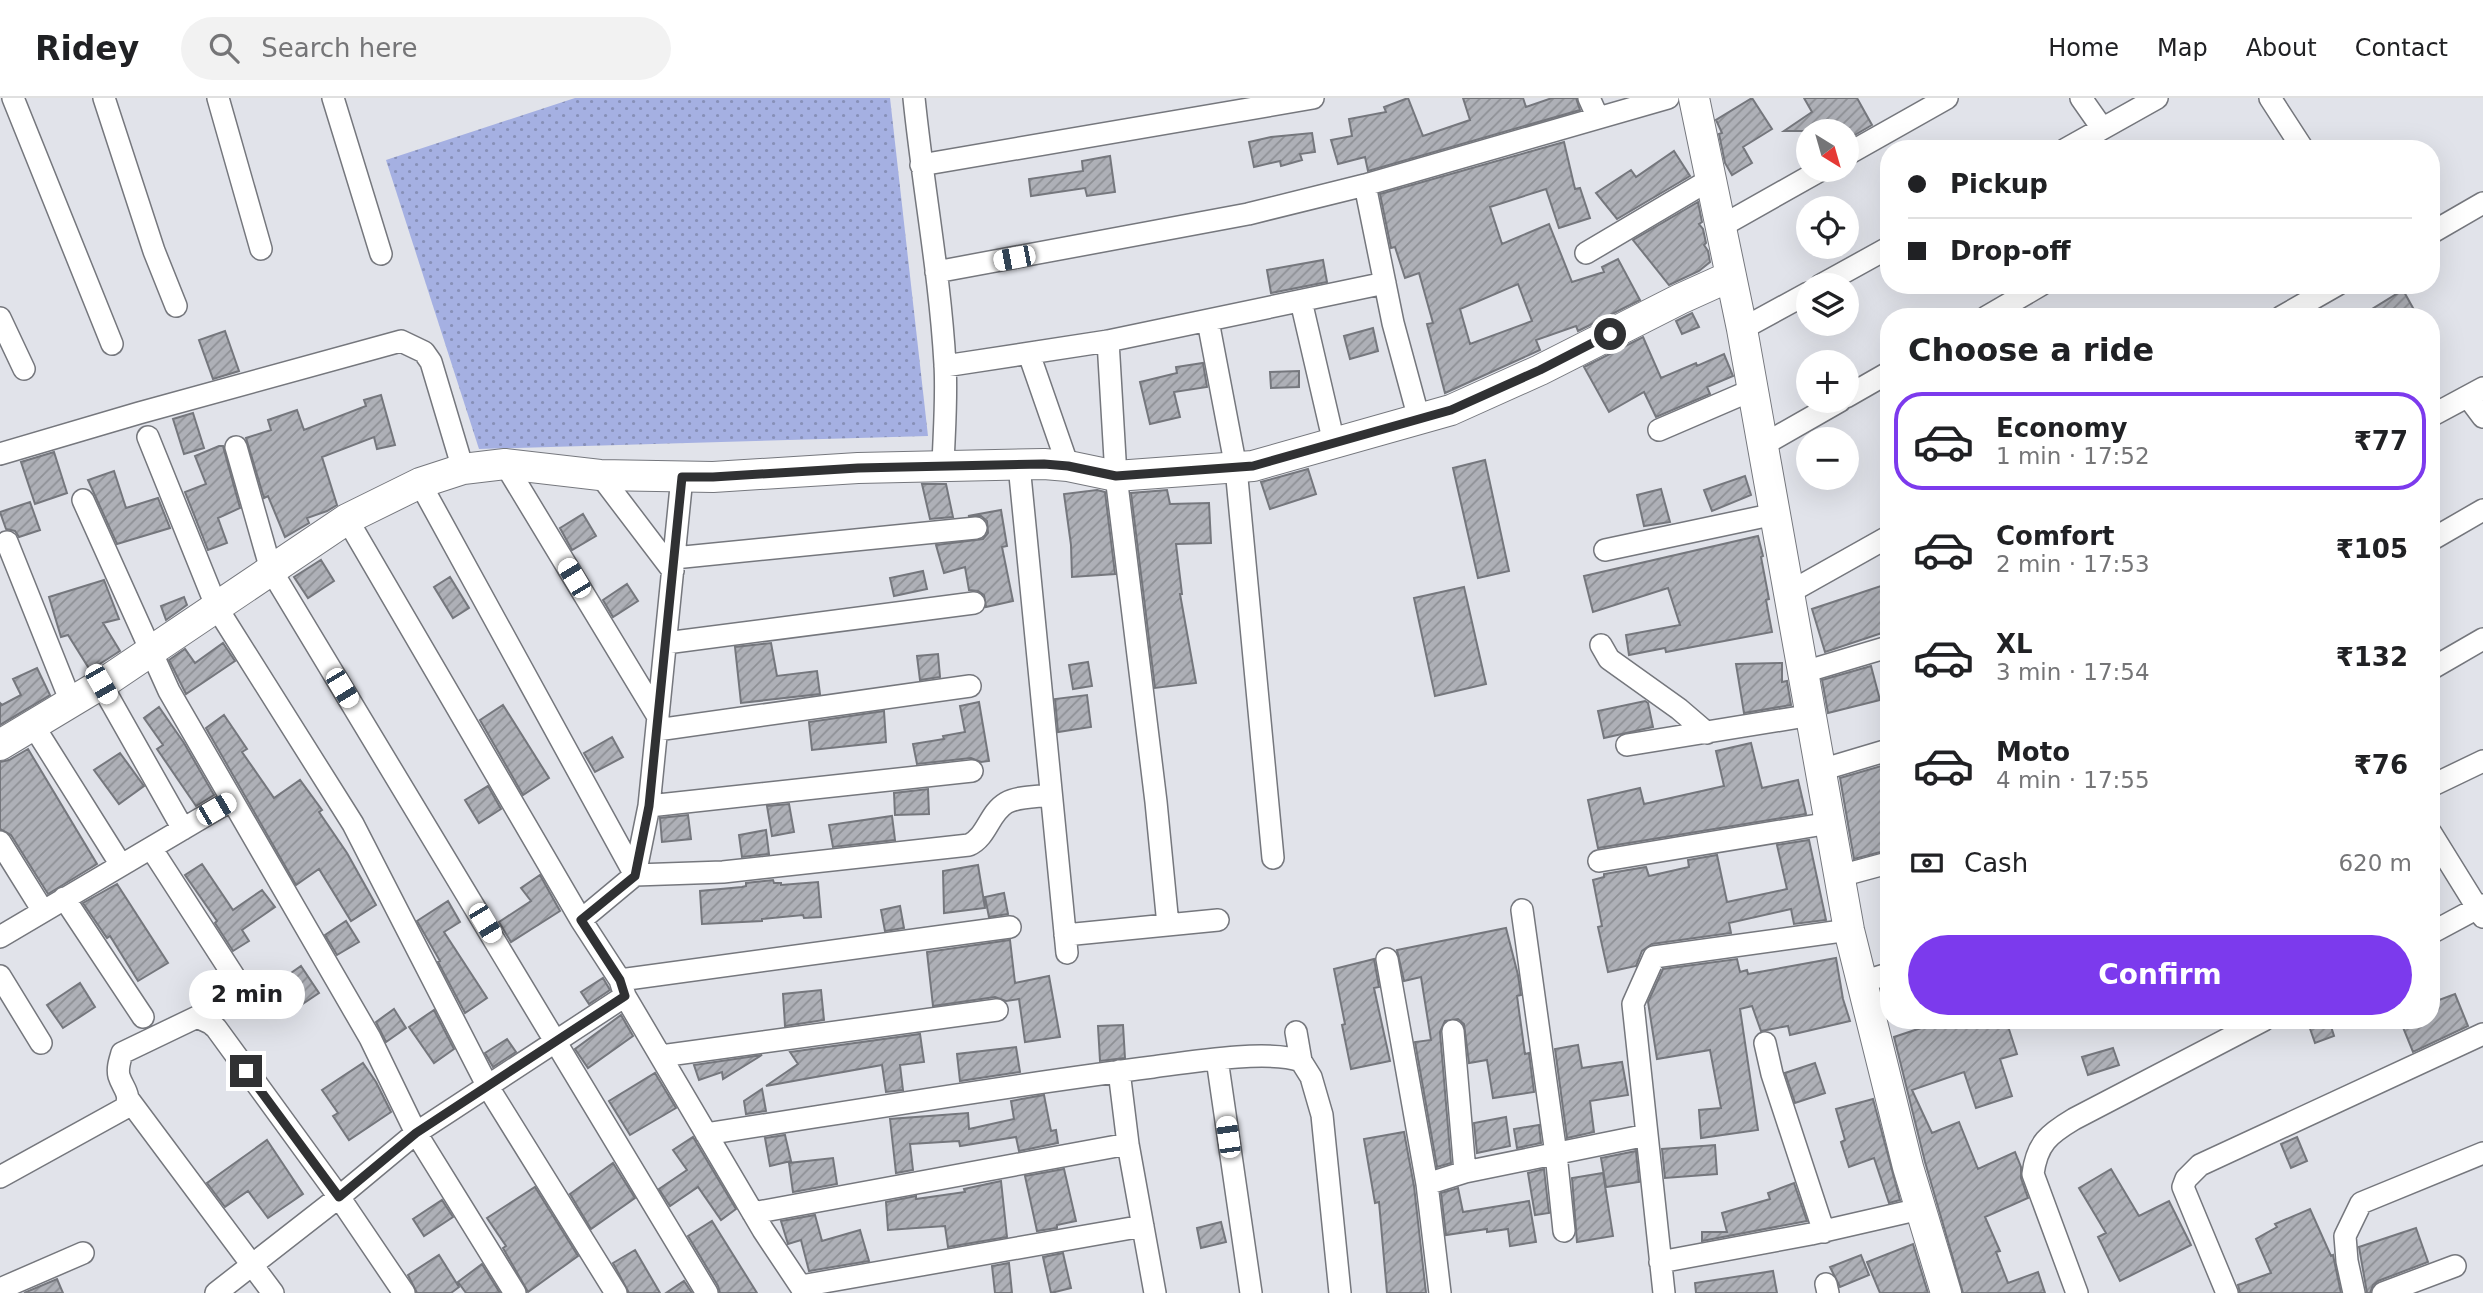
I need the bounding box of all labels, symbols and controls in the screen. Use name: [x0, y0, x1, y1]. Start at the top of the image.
search box: [181, 17, 671, 80]
text: Ridey: [35, 29, 139, 68]
icon: search: [205, 29, 243, 67]
text: Search here: [261, 33, 417, 63]
text: Home: [2048, 34, 2119, 62]
text: Map: [2157, 34, 2208, 62]
text: About: [2246, 34, 2317, 62]
text: Contact: [2355, 34, 2448, 62]
north arrow: [1796, 119, 1858, 182]
map controls: [1796, 119, 1859, 490]
text: Pickup: [1950, 169, 2048, 199]
button: locate: [1796, 196, 1859, 259]
text: Drop-off: [1950, 236, 2071, 266]
car: [992, 244, 1037, 272]
button: layers: [1796, 273, 1859, 336]
route start: [1594, 318, 1626, 350]
text: Choose a ride: [1908, 331, 2154, 369]
button: +: [1796, 350, 1859, 413]
icon: car: [1912, 410, 1975, 473]
text: Economy: [1996, 413, 2127, 443]
text: ₹77: [2354, 426, 2408, 456]
button: −: [1796, 427, 1859, 490]
text: 1 min · 17:52: [1996, 443, 2150, 469]
icon: car: [1912, 518, 1975, 581]
text: Comfort: [1996, 521, 2114, 551]
text: ₹105: [2336, 534, 2408, 564]
text: 2 min · 17:53: [1996, 551, 2150, 577]
car: [555, 555, 594, 601]
icon: car: [1912, 626, 1975, 689]
text: XL: [1996, 629, 2033, 659]
text: ₹132: [2336, 642, 2408, 672]
text: 3 min · 17:54: [1996, 659, 2150, 685]
car: [82, 661, 121, 707]
car: [323, 665, 362, 711]
icon: car: [1912, 734, 1975, 797]
text: Moto: [1996, 737, 2070, 767]
text: ₹76: [2354, 750, 2408, 780]
text: 4 min · 17:55: [1996, 767, 2150, 793]
car: [193, 789, 240, 829]
icon: cash: [1908, 844, 1946, 882]
text: Cash: [1964, 848, 2028, 878]
text: 620 m: [2338, 850, 2412, 876]
car: [466, 900, 505, 946]
button: Confirm: [1908, 935, 2412, 1015]
callout: 2 min: [188, 970, 304, 1018]
text: 2 min: [211, 981, 283, 1007]
route end: [230, 1055, 262, 1087]
car: [1215, 1115, 1242, 1159]

